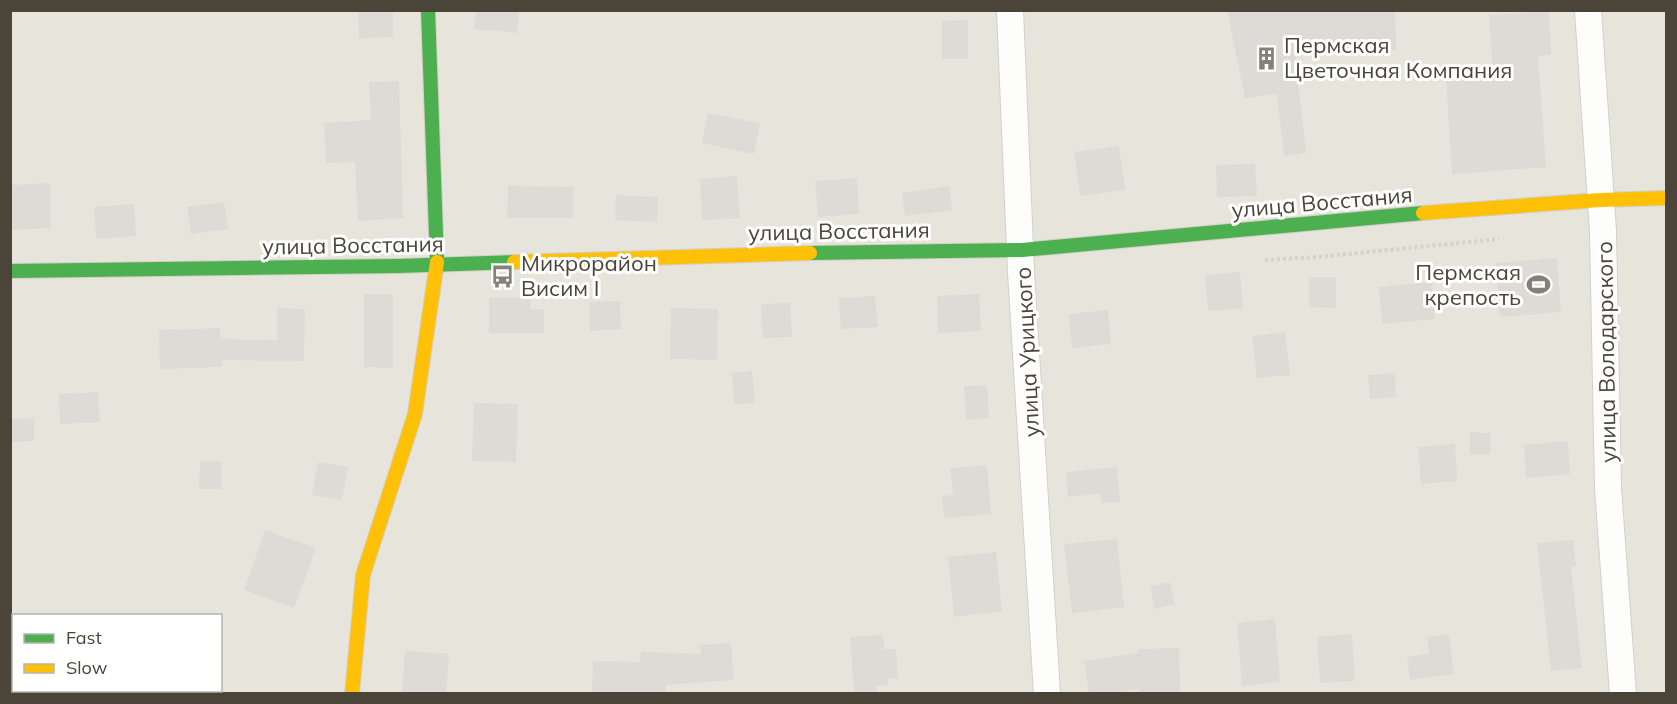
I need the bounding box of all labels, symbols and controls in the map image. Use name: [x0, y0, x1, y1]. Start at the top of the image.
place label: Пермская Цветочная Компания: [1284, 31, 1512, 84]
building icon: Пермская Цветочная Компания: [1253, 45, 1279, 71]
street label: улица Восстания: [1230, 180, 1414, 224]
street label: улица Восстания: [748, 215, 930, 247]
street label: улица Восстания: [262, 229, 444, 261]
street label: улица Володарского: [1590, 241, 1622, 463]
place label: Микрорайон Висим I: [521, 249, 657, 302]
place label: Пермская крепость: [1415, 258, 1521, 311]
bus stop icon: Микрорайон Висим I: [490, 263, 516, 289]
street label: улица Урицкого: [1009, 266, 1045, 438]
sports icon: Пермская крепость: [1526, 272, 1552, 298]
legend: [12, 614, 222, 692]
text: Fast: [66, 626, 102, 649]
text: Slow: [66, 656, 108, 679]

